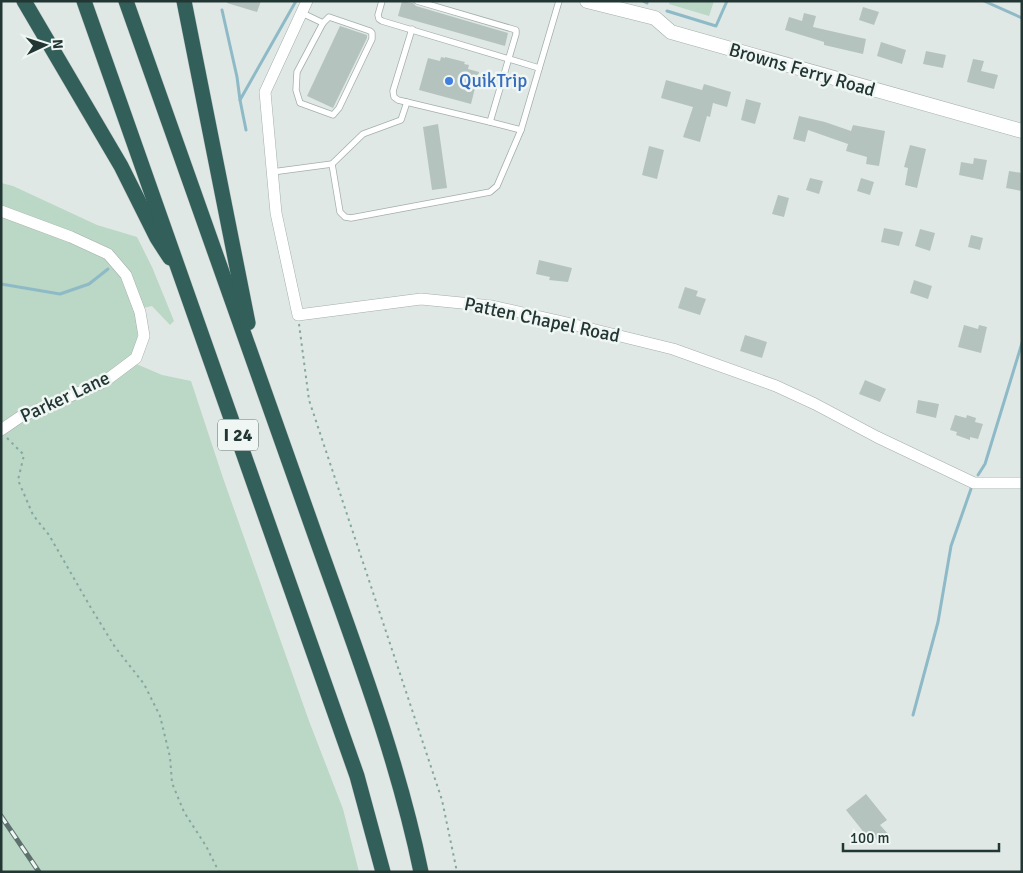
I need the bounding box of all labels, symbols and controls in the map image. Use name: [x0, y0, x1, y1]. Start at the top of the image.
north arrow: [20, 20, 70, 70]
street label: Browns Ferry Road: [726, 38, 878, 102]
text: N: [49, 39, 66, 50]
place label: QuikTrip: [459, 69, 527, 93]
marker: QuikTrip: [443, 75, 455, 87]
street label: Patten Chapel Road: [462, 292, 622, 348]
street label: Parker Lane: [16, 366, 114, 428]
road number: I 24: [218, 420, 258, 450]
scale bar: [843, 820, 999, 852]
text: 100 m: [850, 829, 890, 847]

